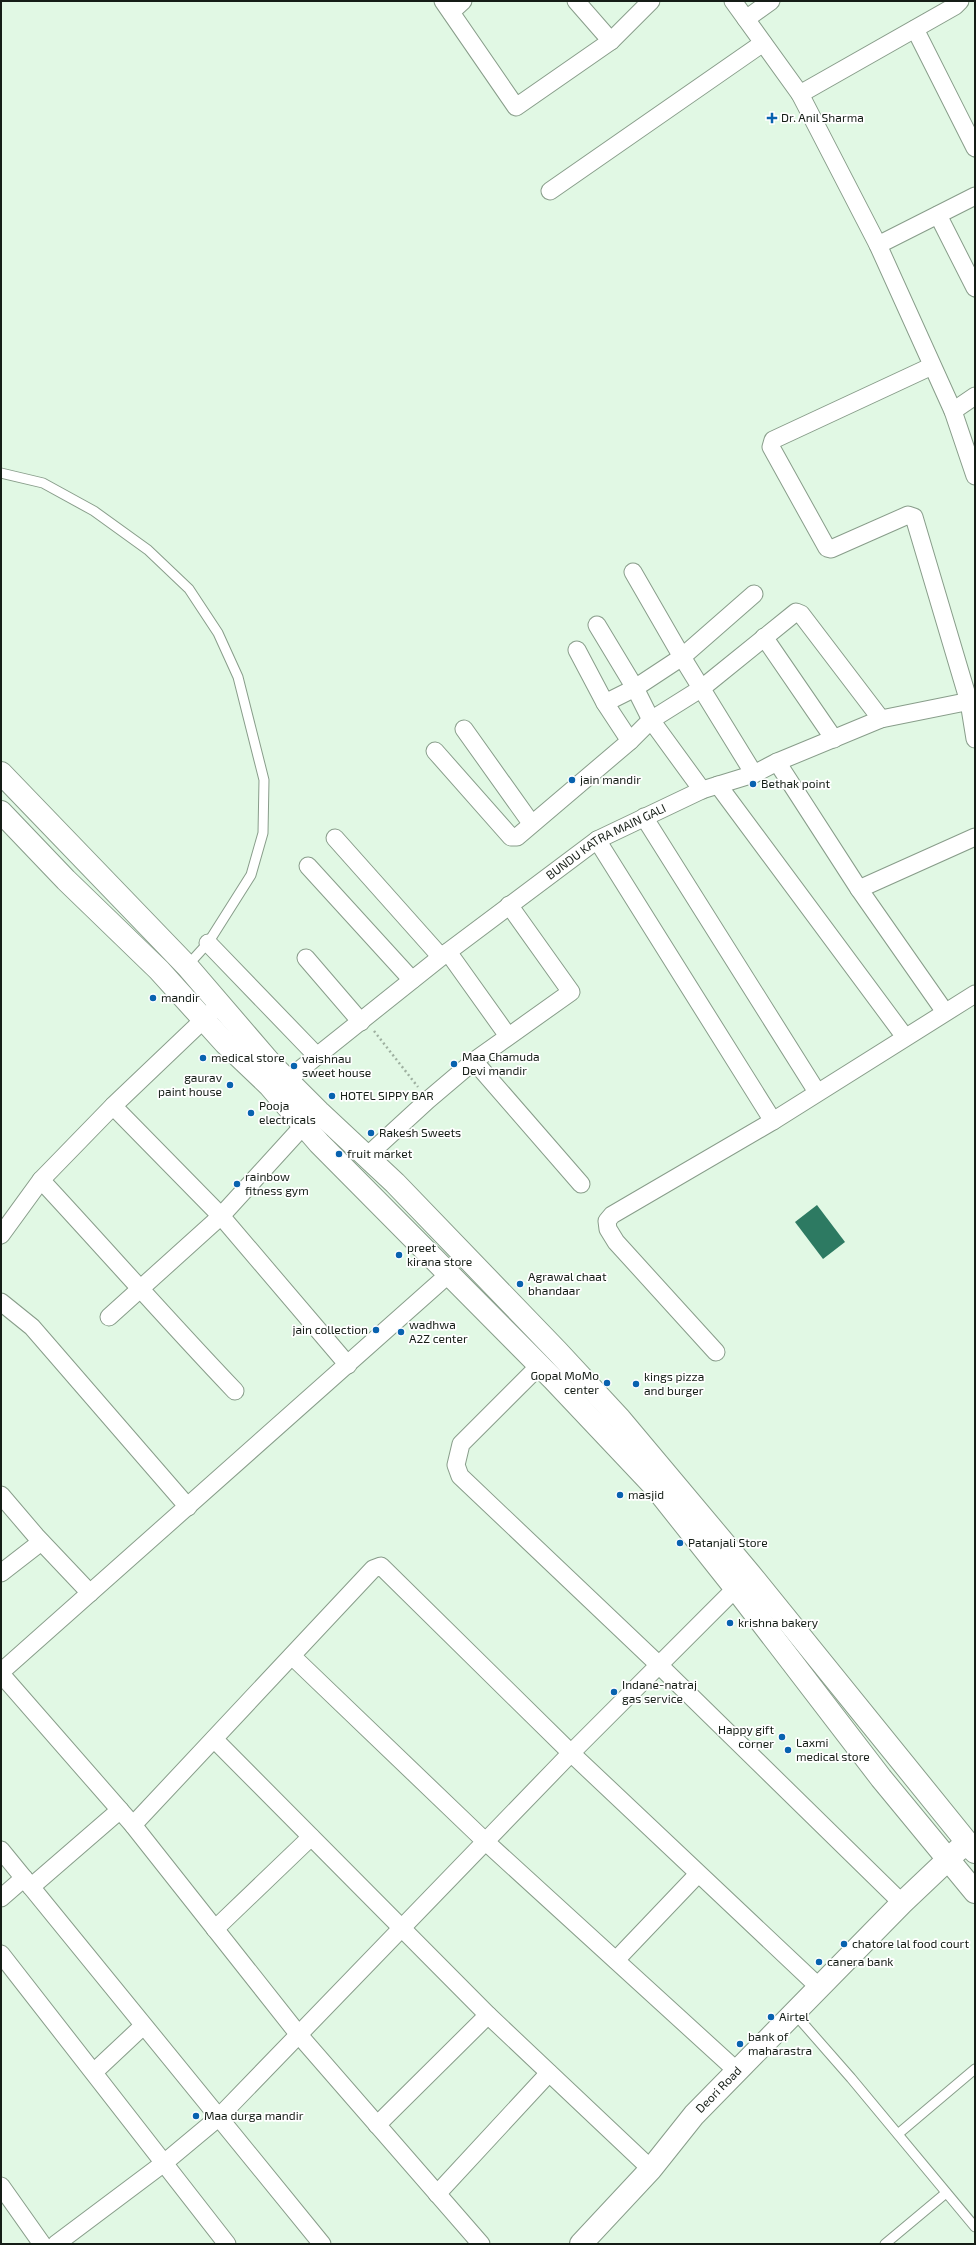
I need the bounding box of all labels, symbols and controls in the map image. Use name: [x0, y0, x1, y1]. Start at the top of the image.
place label: Dr. Anil Sharma: [781, 110, 864, 124]
marker: Dr. Anil Sharma: [766, 112, 778, 124]
place label: jain mandir: [580, 772, 641, 787]
marker: jain mandir: [567, 775, 577, 785]
place label: Bethak point: [761, 776, 830, 790]
marker: Bethak point: [748, 779, 758, 789]
street label: BUNDU KATRA MAIN GALI: [543, 800, 668, 882]
place label: mandir: [161, 990, 200, 1004]
marker: mandir: [148, 993, 158, 1003]
place label: Maa Chamuda Devi mandir: [462, 1049, 540, 1077]
place label: medical store: [211, 1050, 285, 1064]
place label: vaishnau sweet house: [302, 1051, 371, 1079]
marker: medical store: [198, 1053, 208, 1063]
marker: Maa Chamuda Devi mandir: [449, 1059, 459, 1069]
marker: vaishnau sweet house: [289, 1061, 299, 1071]
place label: gaurav paint house: [158, 1070, 223, 1098]
marker: gaurav paint house: [225, 1080, 235, 1090]
place label: HOTEL SIPPY BAR: [340, 1088, 434, 1102]
marker: HOTEL SIPPY BAR: [327, 1091, 337, 1101]
place label: Pooja electricals: [259, 1098, 316, 1126]
marker: Pooja electricals: [246, 1108, 256, 1118]
place label: Rakesh Sweets: [379, 1125, 461, 1139]
marker: Rakesh Sweets: [366, 1128, 376, 1138]
place label: fruit market: [347, 1146, 413, 1160]
marker: fruit market: [334, 1149, 344, 1159]
place label: rainbow fitness gym: [245, 1169, 309, 1197]
marker: rainbow fitness gym: [232, 1179, 242, 1189]
place label: preet kirana store: [407, 1240, 472, 1268]
marker: preet kirana store: [394, 1250, 404, 1260]
place label: Agrawal chaat bhandaar: [528, 1269, 607, 1297]
marker: Agrawal chaat bhandaar: [515, 1279, 525, 1289]
place label: wadhwa A2Z center: [409, 1317, 468, 1345]
place label: jain collection: [292, 1322, 368, 1337]
marker: jain collection: [371, 1325, 381, 1335]
marker: wadhwa A2Z center: [396, 1327, 406, 1337]
place label: Gopal MoMo center: [530, 1368, 599, 1396]
place label: kings pizza and burger: [644, 1369, 704, 1397]
marker: Gopal MoMo center: [602, 1378, 612, 1388]
marker: kings pizza and burger: [631, 1379, 641, 1389]
place label: masjid: [628, 1487, 664, 1502]
marker: masjid: [615, 1490, 625, 1500]
place label: Patanjali Store: [688, 1535, 768, 1550]
marker: Patanjali Store: [675, 1538, 685, 1548]
place label: krishna bakery: [738, 1615, 819, 1629]
marker: krishna bakery: [725, 1618, 735, 1628]
place label: Indane-natraj gas service: [622, 1677, 697, 1705]
marker: Indane-natraj gas service: [609, 1687, 619, 1697]
place label: Happy gift corner: [718, 1722, 774, 1750]
marker: Happy gift corner: [777, 1732, 787, 1742]
place label: Laxmi medical store: [796, 1735, 870, 1763]
marker: Laxmi medical store: [783, 1745, 793, 1755]
place label: chatore lal food court: [852, 1936, 969, 1950]
marker: chatore lal food court: [839, 1939, 849, 1949]
place label: canera bank: [827, 1954, 893, 1968]
marker: canera bank: [814, 1957, 824, 1967]
place label: Airtel: [779, 2009, 809, 2023]
marker: Airtel: [766, 2012, 776, 2022]
place label: bank of maharastra: [748, 2029, 812, 2057]
marker: bank of maharastra: [735, 2039, 745, 2049]
street label: Deori Road: [692, 2063, 744, 2115]
place label: Maa durga mandir: [204, 2108, 304, 2122]
marker: Maa durga mandir: [191, 2111, 201, 2121]

